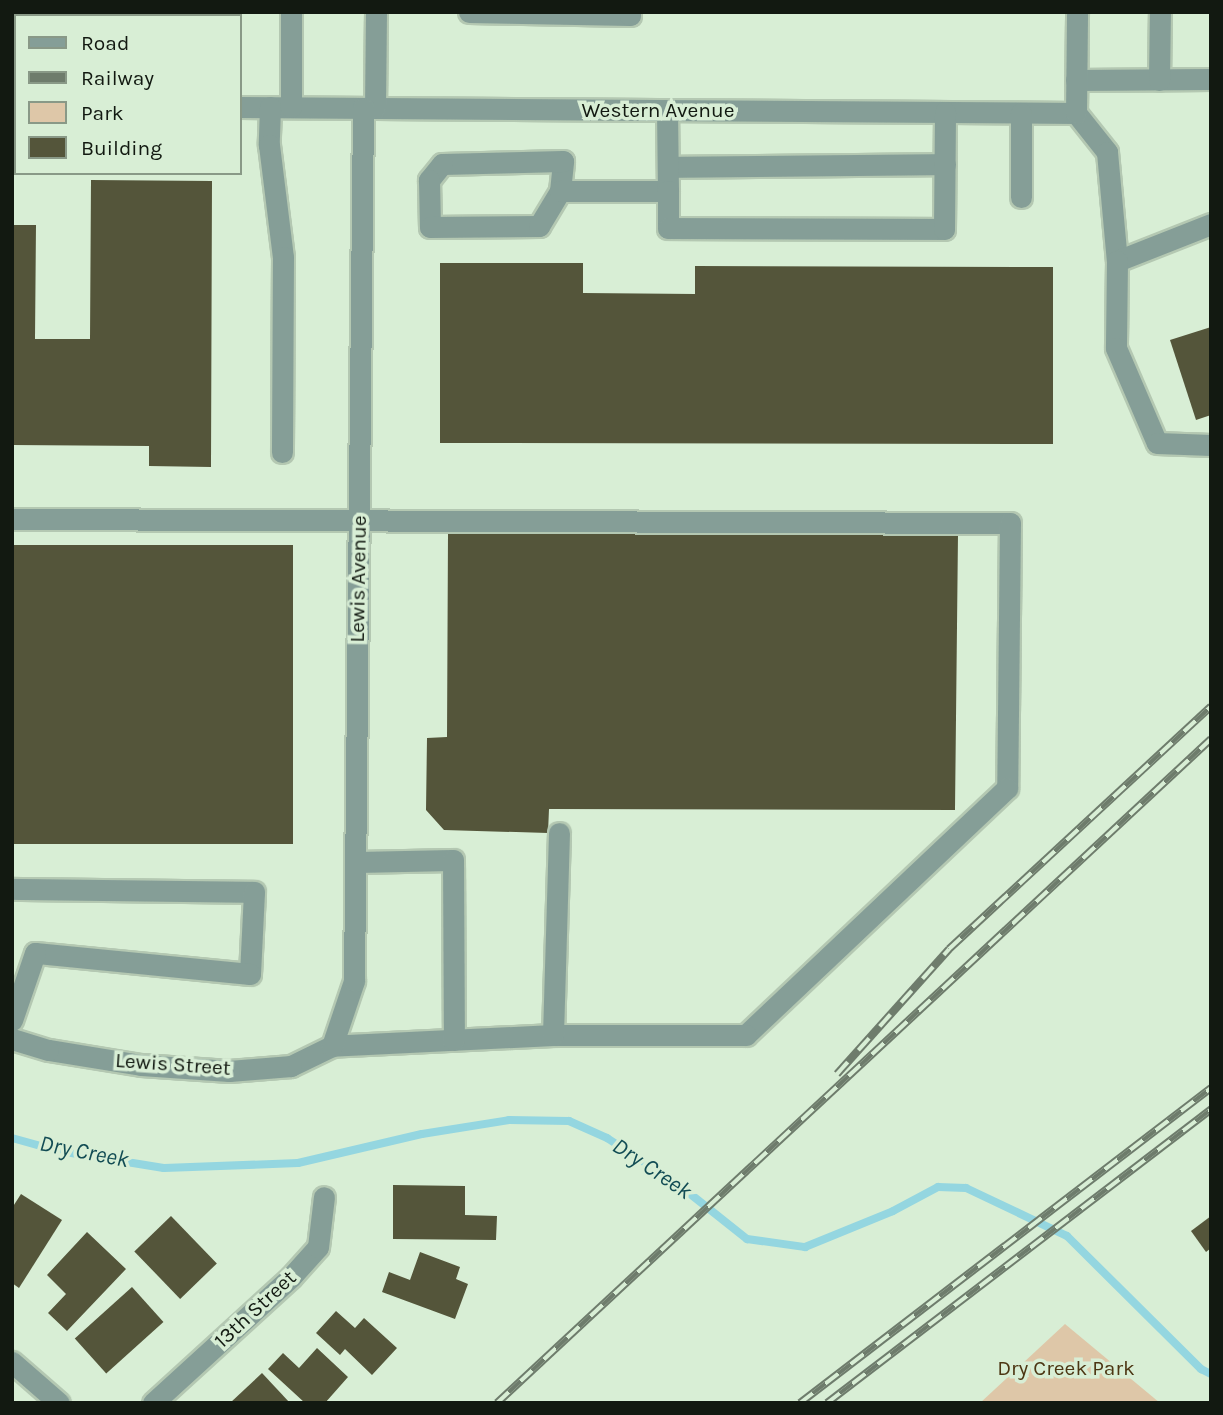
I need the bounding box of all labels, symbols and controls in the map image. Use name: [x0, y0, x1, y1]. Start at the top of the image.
legend: [14, 14, 242, 175]
text: Road: [81, 31, 129, 55]
text: Railway: [81, 66, 154, 90]
street label: Western Avenue: [582, 97, 734, 123]
text: Park: [81, 101, 124, 125]
text: Building: [81, 136, 162, 160]
street label: Lewis Avenue: [344, 515, 372, 643]
street label: Lewis Street: [114, 1047, 232, 1081]
water label: Dry Creek: [37, 1130, 131, 1174]
water label: Dry Creek: [607, 1132, 697, 1206]
street label: 13th Street: [209, 1265, 301, 1353]
park label: Dry Creek Park: [997, 1355, 1135, 1381]

